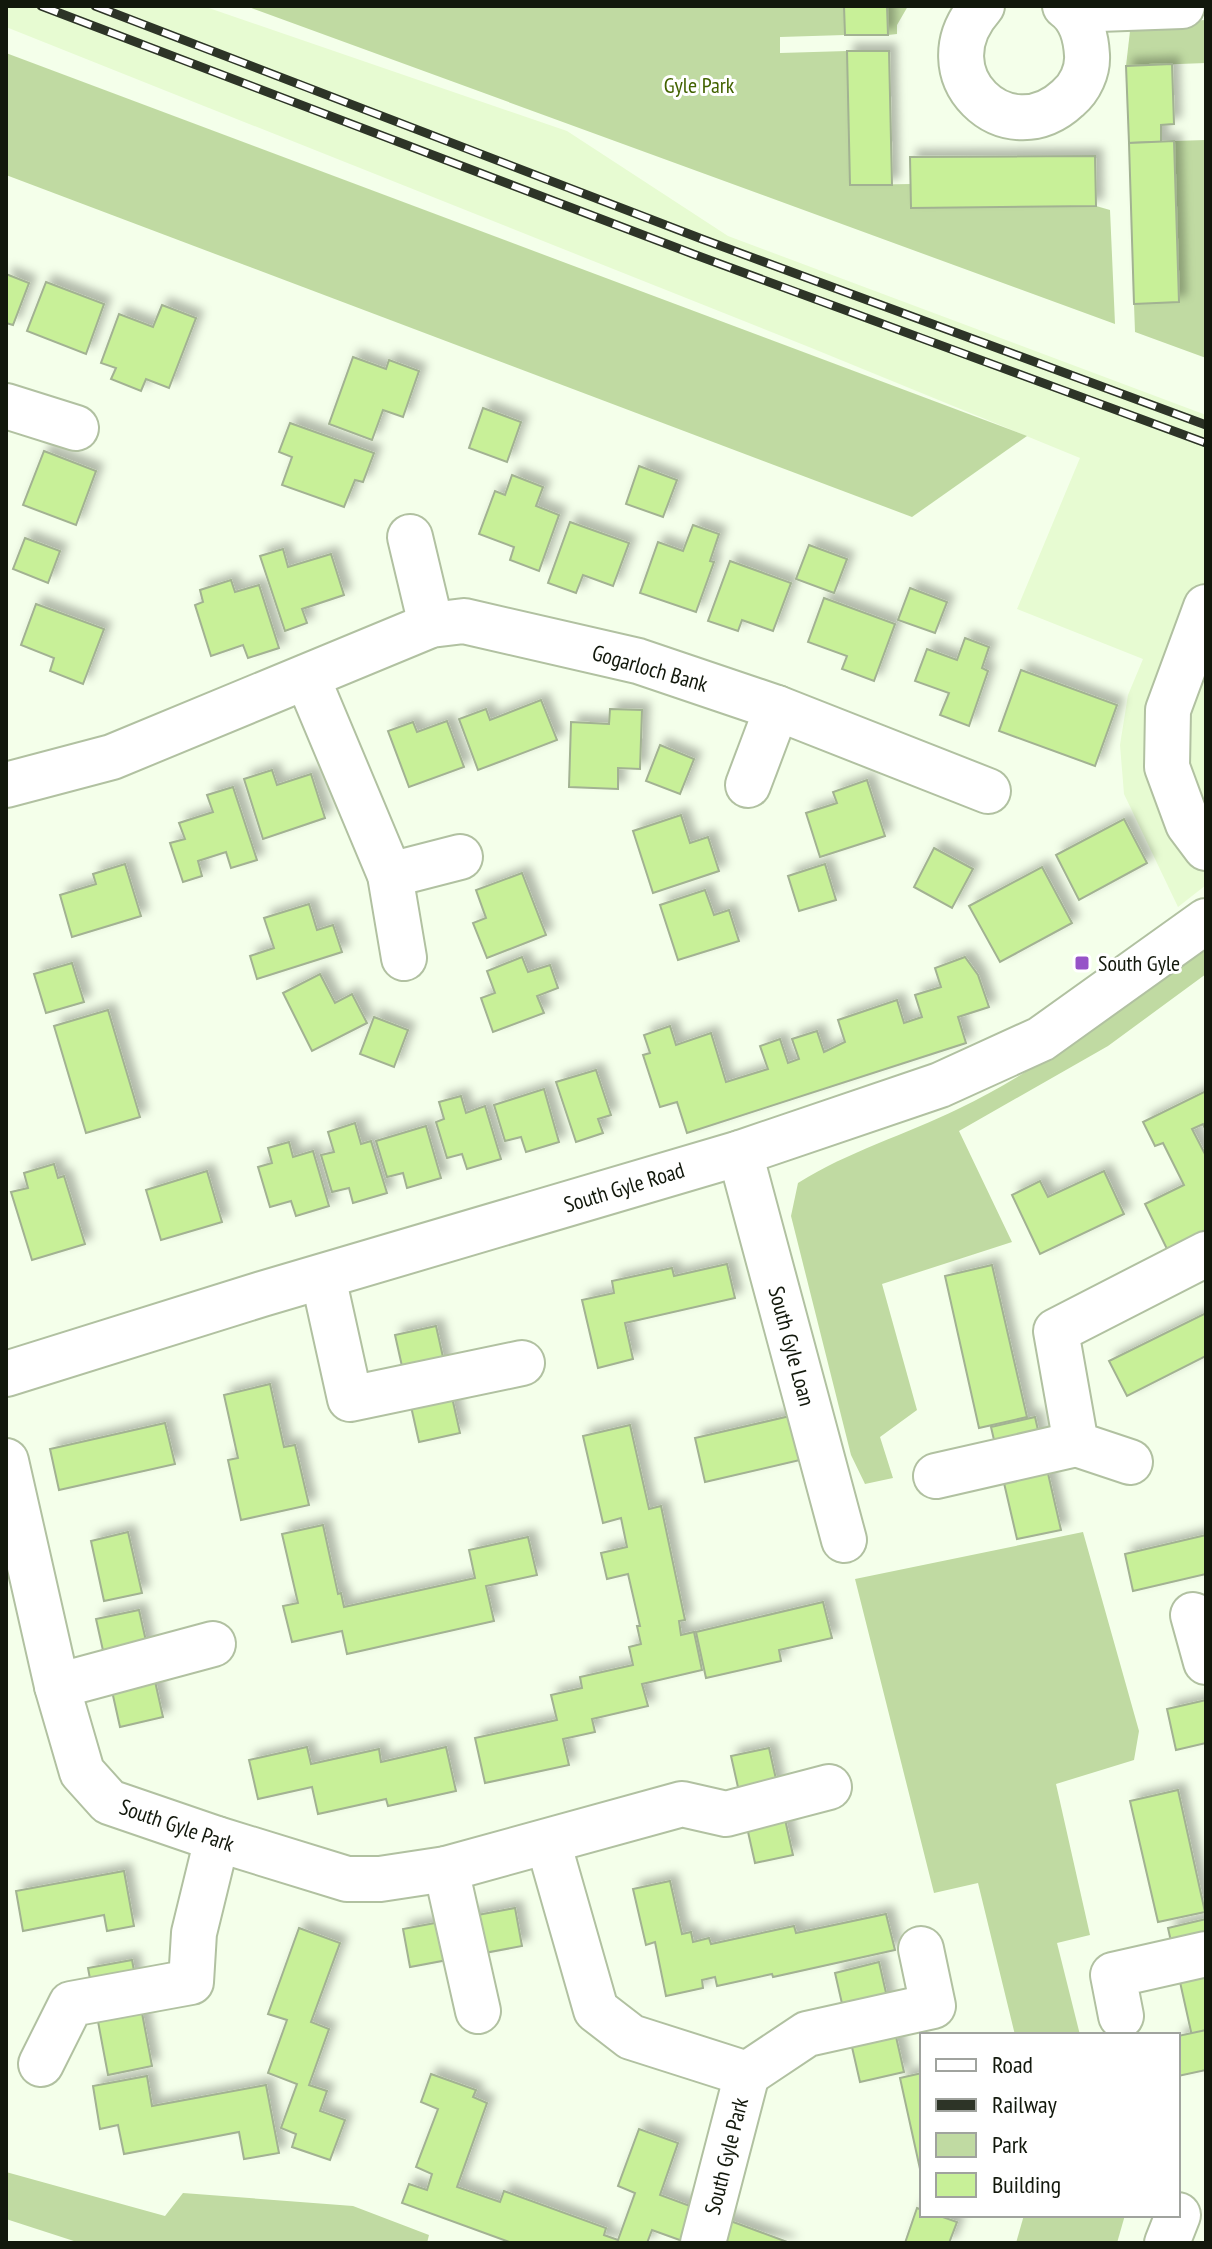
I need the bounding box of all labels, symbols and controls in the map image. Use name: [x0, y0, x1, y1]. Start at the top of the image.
park label: Gyle Park: [664, 71, 735, 99]
street label: Gogarloch Bank: [589, 638, 711, 698]
place label: South Gyle: [1098, 949, 1180, 977]
marker: South Gyle: [1073, 954, 1091, 972]
street label: South Gyle Road: [560, 1155, 688, 1219]
street label: South Gyle Loan: [763, 1283, 821, 1409]
street label: South Gyle Park: [116, 1792, 239, 1858]
legend: [920, 2033, 1180, 2217]
text: Road: [992, 2049, 1033, 2080]
text: Railway: [992, 2089, 1057, 2120]
street label: South Gyle Park: [698, 2094, 754, 2217]
text: Park: [992, 2129, 1028, 2160]
text: Building: [992, 2169, 1061, 2200]

